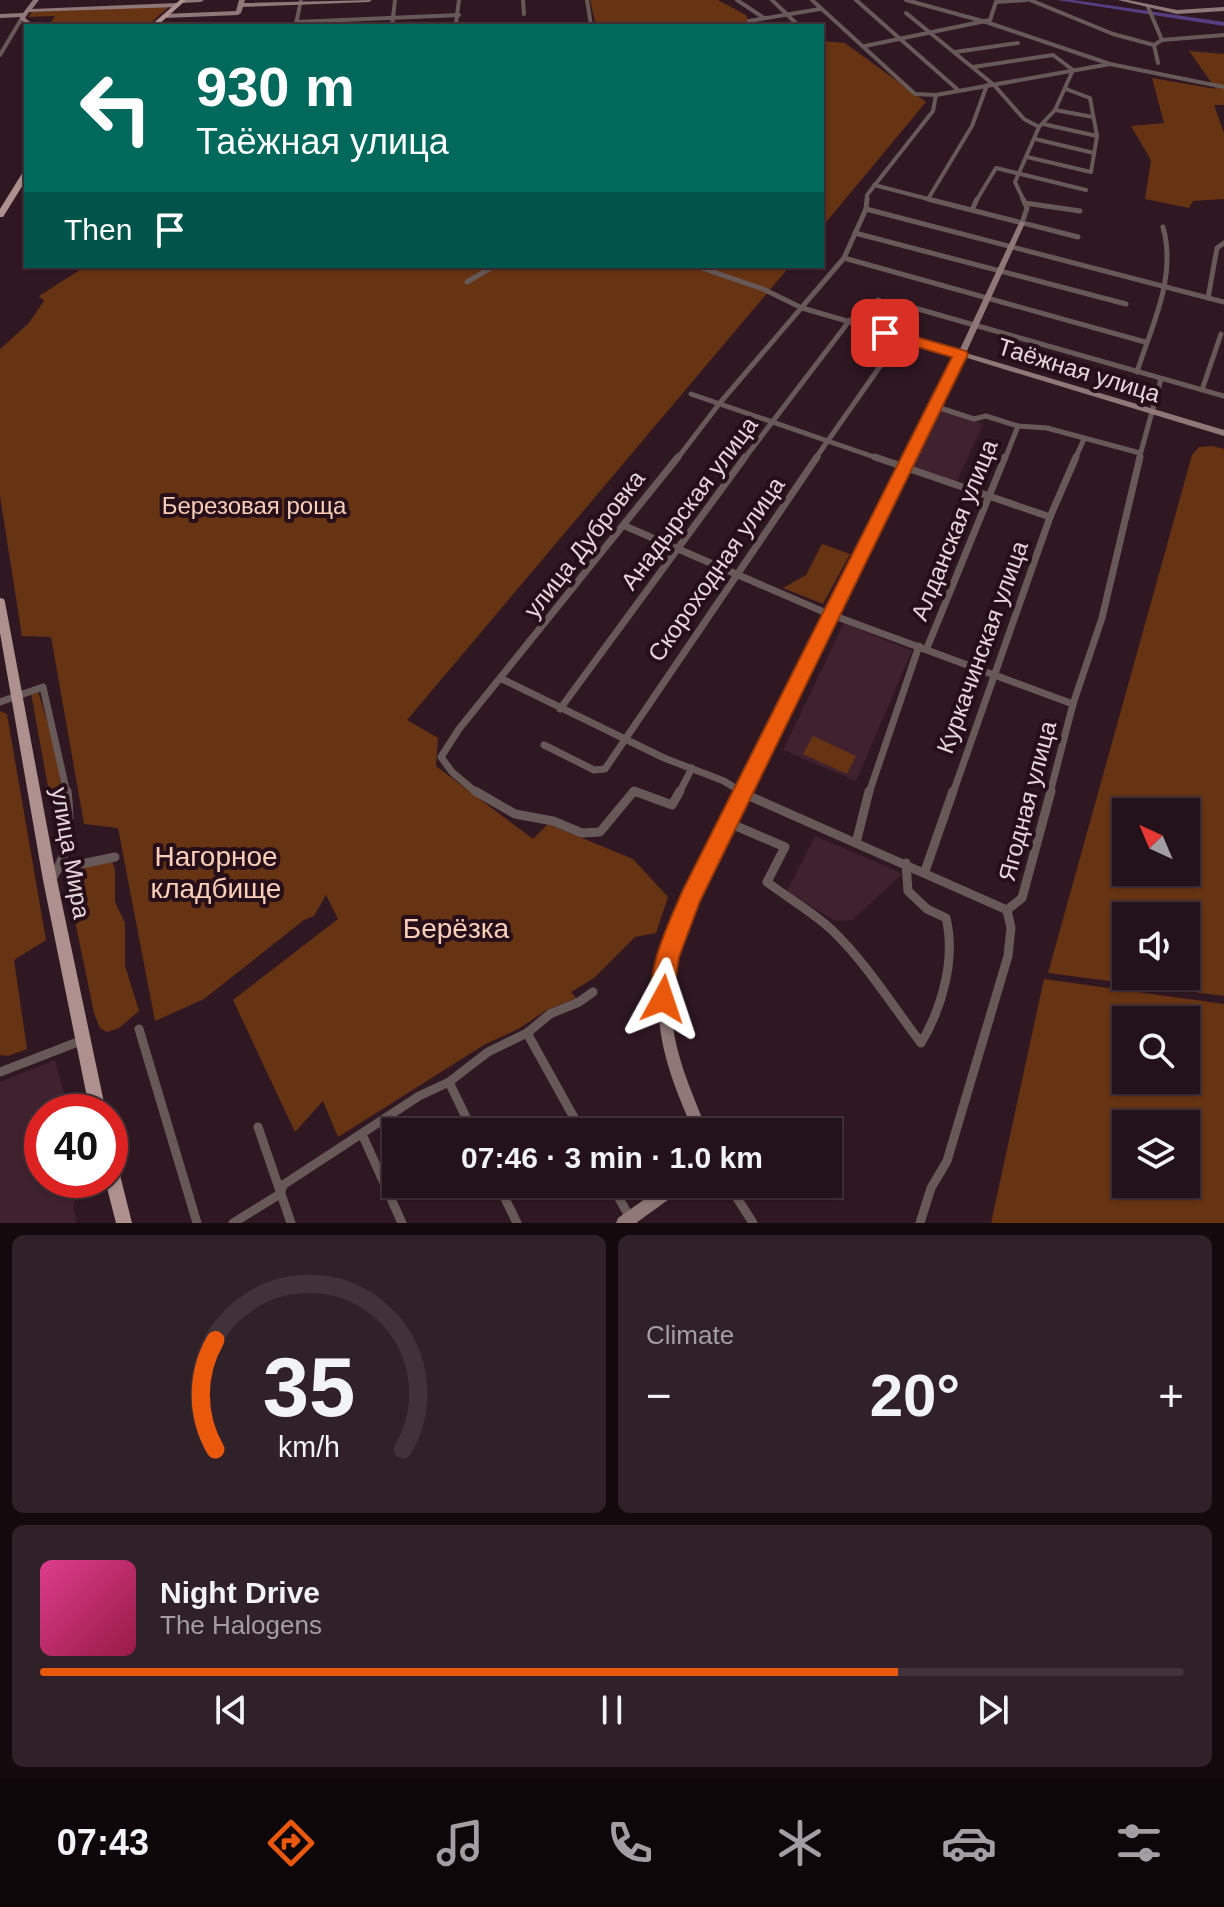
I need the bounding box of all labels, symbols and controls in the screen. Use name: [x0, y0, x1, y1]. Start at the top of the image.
text: 930 m: [196, 55, 355, 118]
icon: left: [64, 56, 168, 160]
text: Таёжная улица: [196, 121, 449, 162]
icon: arrive: [148, 208, 192, 252]
text: Then: [64, 213, 132, 246]
pin: [851, 299, 919, 367]
icon: arrive: [863, 311, 907, 355]
street label: Таёжная улица: [994, 332, 1164, 408]
street label: Анадырская улица: [615, 411, 763, 595]
street label: Алданская улица: [905, 435, 1003, 624]
street label: улица Дубровка: [518, 465, 650, 623]
street label: Скороходная улица: [642, 471, 790, 666]
park label: Березовая роща: [162, 492, 347, 519]
street label: Куркачинская улица: [931, 536, 1033, 757]
street label: Ягодная улица: [993, 717, 1062, 884]
street label: улица Мира: [46, 785, 96, 921]
north arrow: [1112, 798, 1200, 886]
map controls: [1112, 798, 1200, 1198]
park label: Нагорное кладбище: [151, 841, 281, 904]
button: sound: [1112, 902, 1200, 990]
park label: Берёзка: [403, 913, 510, 944]
position arrow: [621, 957, 705, 1041]
button: search: [1112, 1006, 1200, 1094]
speed limit sign: 40: [24, 1094, 128, 1198]
button: layers: [1112, 1110, 1200, 1198]
text: 07:46 · 3 min · 1.0 km: [461, 1141, 763, 1174]
text: Climate: [646, 1320, 734, 1350]
text: 35: [263, 1341, 355, 1434]
text: 20°: [870, 1362, 960, 1429]
text: −: [646, 1371, 672, 1420]
text: +: [1158, 1371, 1184, 1420]
text: km/h: [278, 1431, 340, 1463]
text: Night Drive: [160, 1576, 320, 1609]
text: The Halogens: [160, 1610, 322, 1640]
icon: previous: [209, 1688, 253, 1732]
icon: pause: [590, 1688, 634, 1732]
icon: next: [971, 1688, 1015, 1732]
icon: directions: [263, 1815, 319, 1871]
icon: music: [432, 1815, 488, 1871]
icon: phone: [602, 1815, 658, 1871]
icon: climate: [772, 1815, 828, 1871]
icon: car: [941, 1815, 997, 1871]
icon: filters: [1111, 1815, 1167, 1871]
text: 07:43: [57, 1822, 149, 1863]

